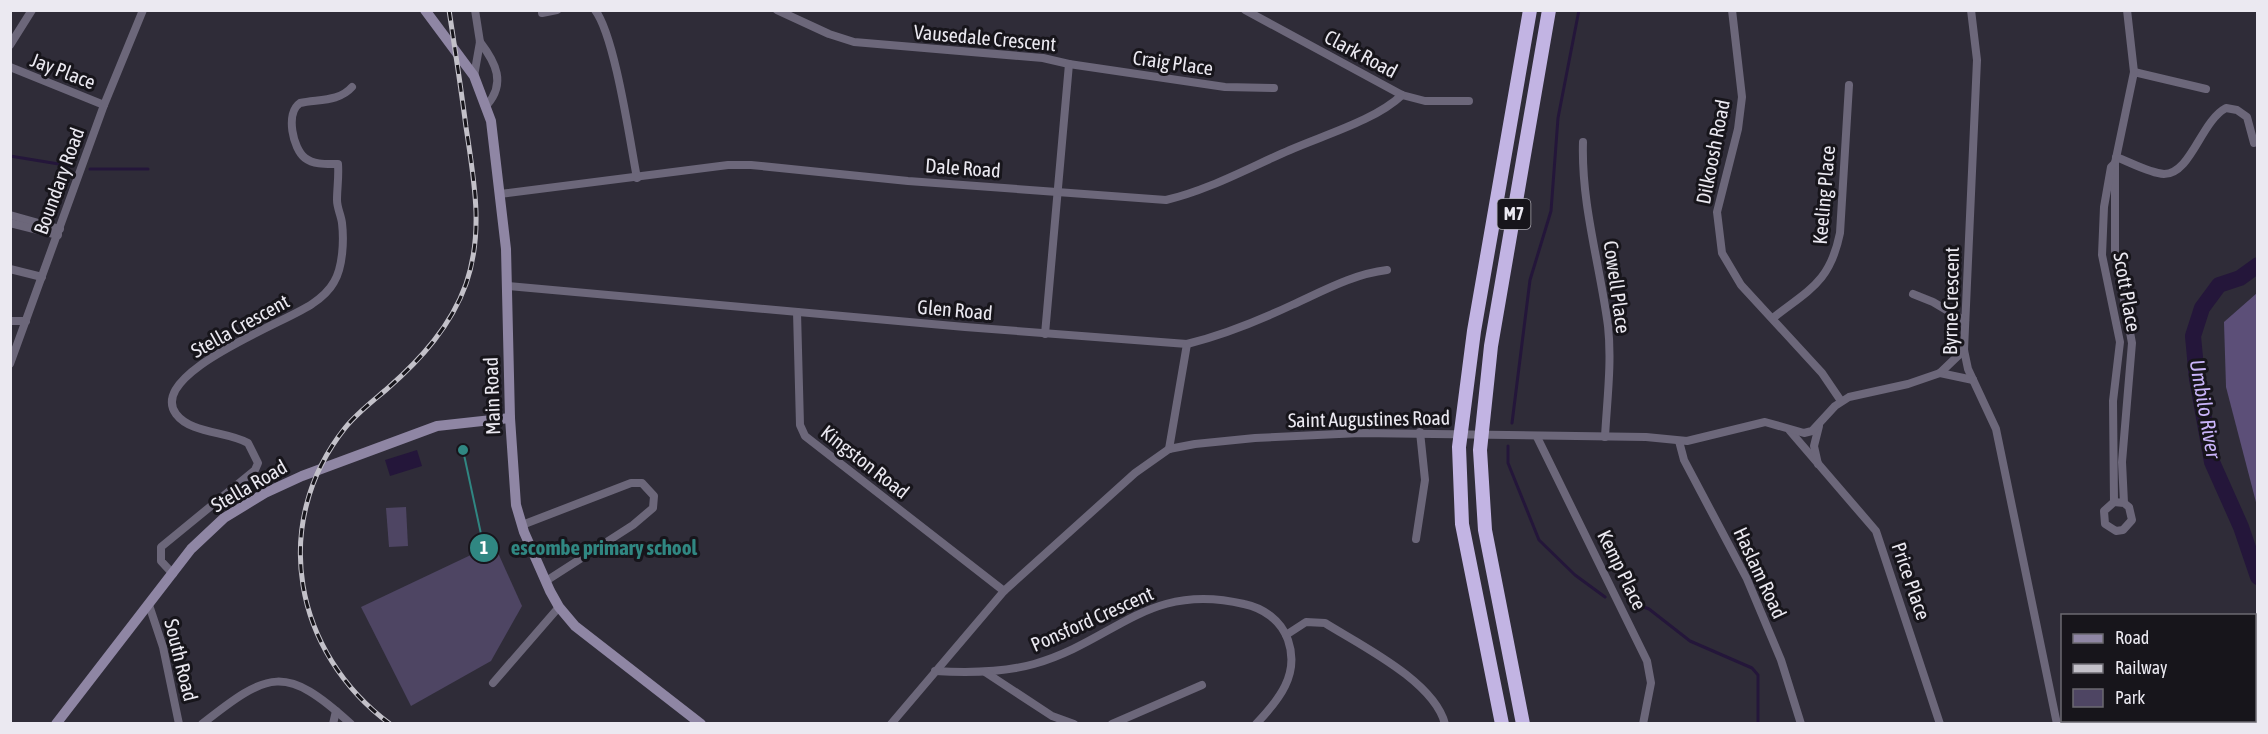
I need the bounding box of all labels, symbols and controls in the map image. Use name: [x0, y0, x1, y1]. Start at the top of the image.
street label: Vausedale Crescent: [913, 20, 1057, 55]
street label: Clark Road: [1321, 25, 1402, 82]
street label: Craig Place: [1132, 46, 1215, 80]
street label: Jay Place: [28, 48, 99, 93]
street label: Dilkoosh Road: [1691, 98, 1734, 206]
street label: Boundary Road: [29, 124, 89, 237]
street label: Keeling Place: [1808, 145, 1839, 245]
street label: Dale Road: [925, 153, 1002, 182]
road number: M7: [1498, 199, 1530, 229]
street label: Cowell Place: [1600, 239, 1635, 335]
street label: Byrne Crescent: [1938, 247, 1963, 355]
street label: Scott Place: [2109, 250, 2146, 333]
street label: Stella Crescent: [187, 289, 293, 362]
street label: Glen Road: [916, 295, 994, 324]
street label: Main Road: [479, 357, 504, 435]
water label: Umbilo River: [2186, 358, 2227, 461]
street label: Saint Augustines Road: [1288, 406, 1450, 431]
street label: Kingston Road: [817, 420, 914, 503]
street label: Stella Road: [207, 455, 291, 516]
street label: Haslam Road: [1729, 524, 1792, 622]
street label: Kemp Place: [1593, 526, 1652, 613]
callout: escombe primary school: [469, 529, 709, 568]
text: escombe primary school: [511, 535, 698, 559]
text: 1: [480, 537, 488, 558]
street label: Price Place: [1888, 539, 1935, 623]
street label: Ponsford Crescent: [1027, 581, 1157, 656]
legend: [2061, 614, 2256, 722]
street label: South Road: [160, 616, 203, 703]
text: Road: [2115, 627, 2149, 648]
text: Railway: [2115, 657, 2167, 678]
text: Park: [2115, 687, 2145, 708]

